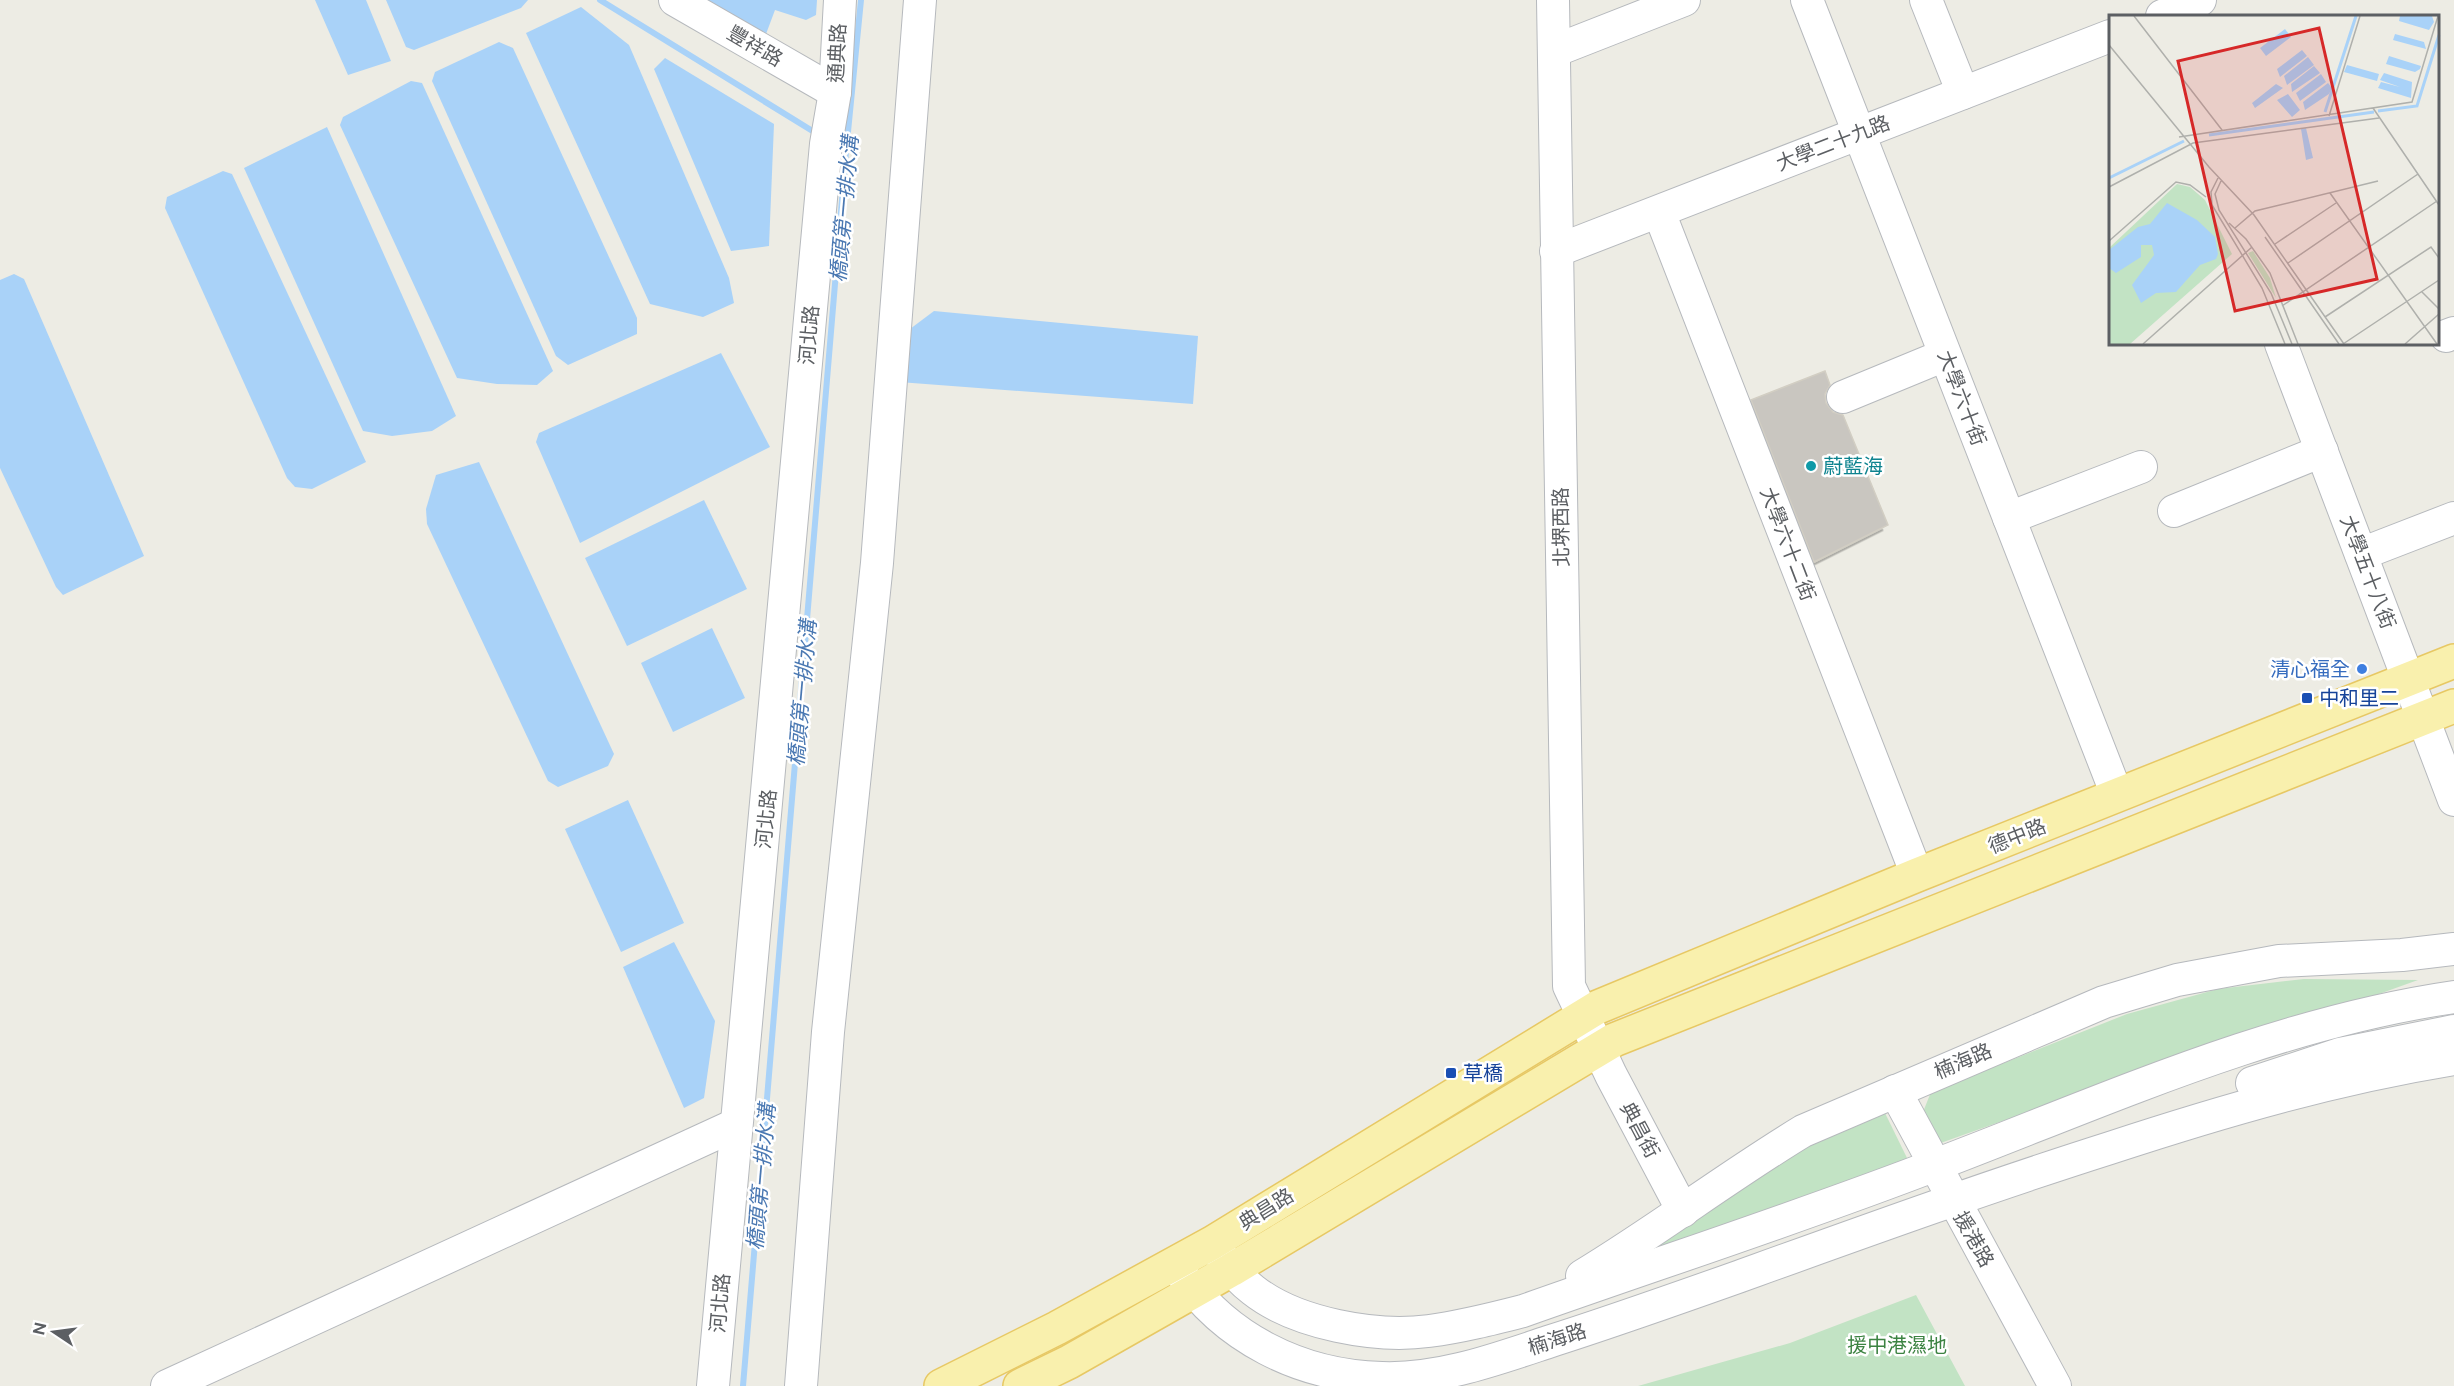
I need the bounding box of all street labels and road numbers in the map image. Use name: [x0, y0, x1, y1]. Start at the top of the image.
street label: 豐祥路: [723, 21, 787, 71]
street label: 通典路: [823, 22, 851, 84]
street label: 大學二十九路: [1773, 110, 1893, 176]
street label: 河北路: [794, 304, 824, 366]
street label: 大學六十街: [1933, 347, 1991, 449]
street label: 大學六十二街: [1755, 484, 1821, 604]
street label: 北堺西路: [1548, 487, 1574, 567]
street label: 大學五十八街: [2335, 512, 2401, 632]
street label: 河北路: [751, 788, 781, 850]
street label: 德中路: [1985, 814, 2049, 858]
street label: 楠海路: [1931, 1038, 1995, 1084]
street label: 典昌街: [1615, 1098, 1665, 1162]
street label: 典昌路: [1234, 1183, 1298, 1235]
street label: 援港路: [1949, 1207, 1999, 1271]
street label: 河北路: [705, 1272, 735, 1334]
street label: 楠海路: [1525, 1318, 1589, 1360]

